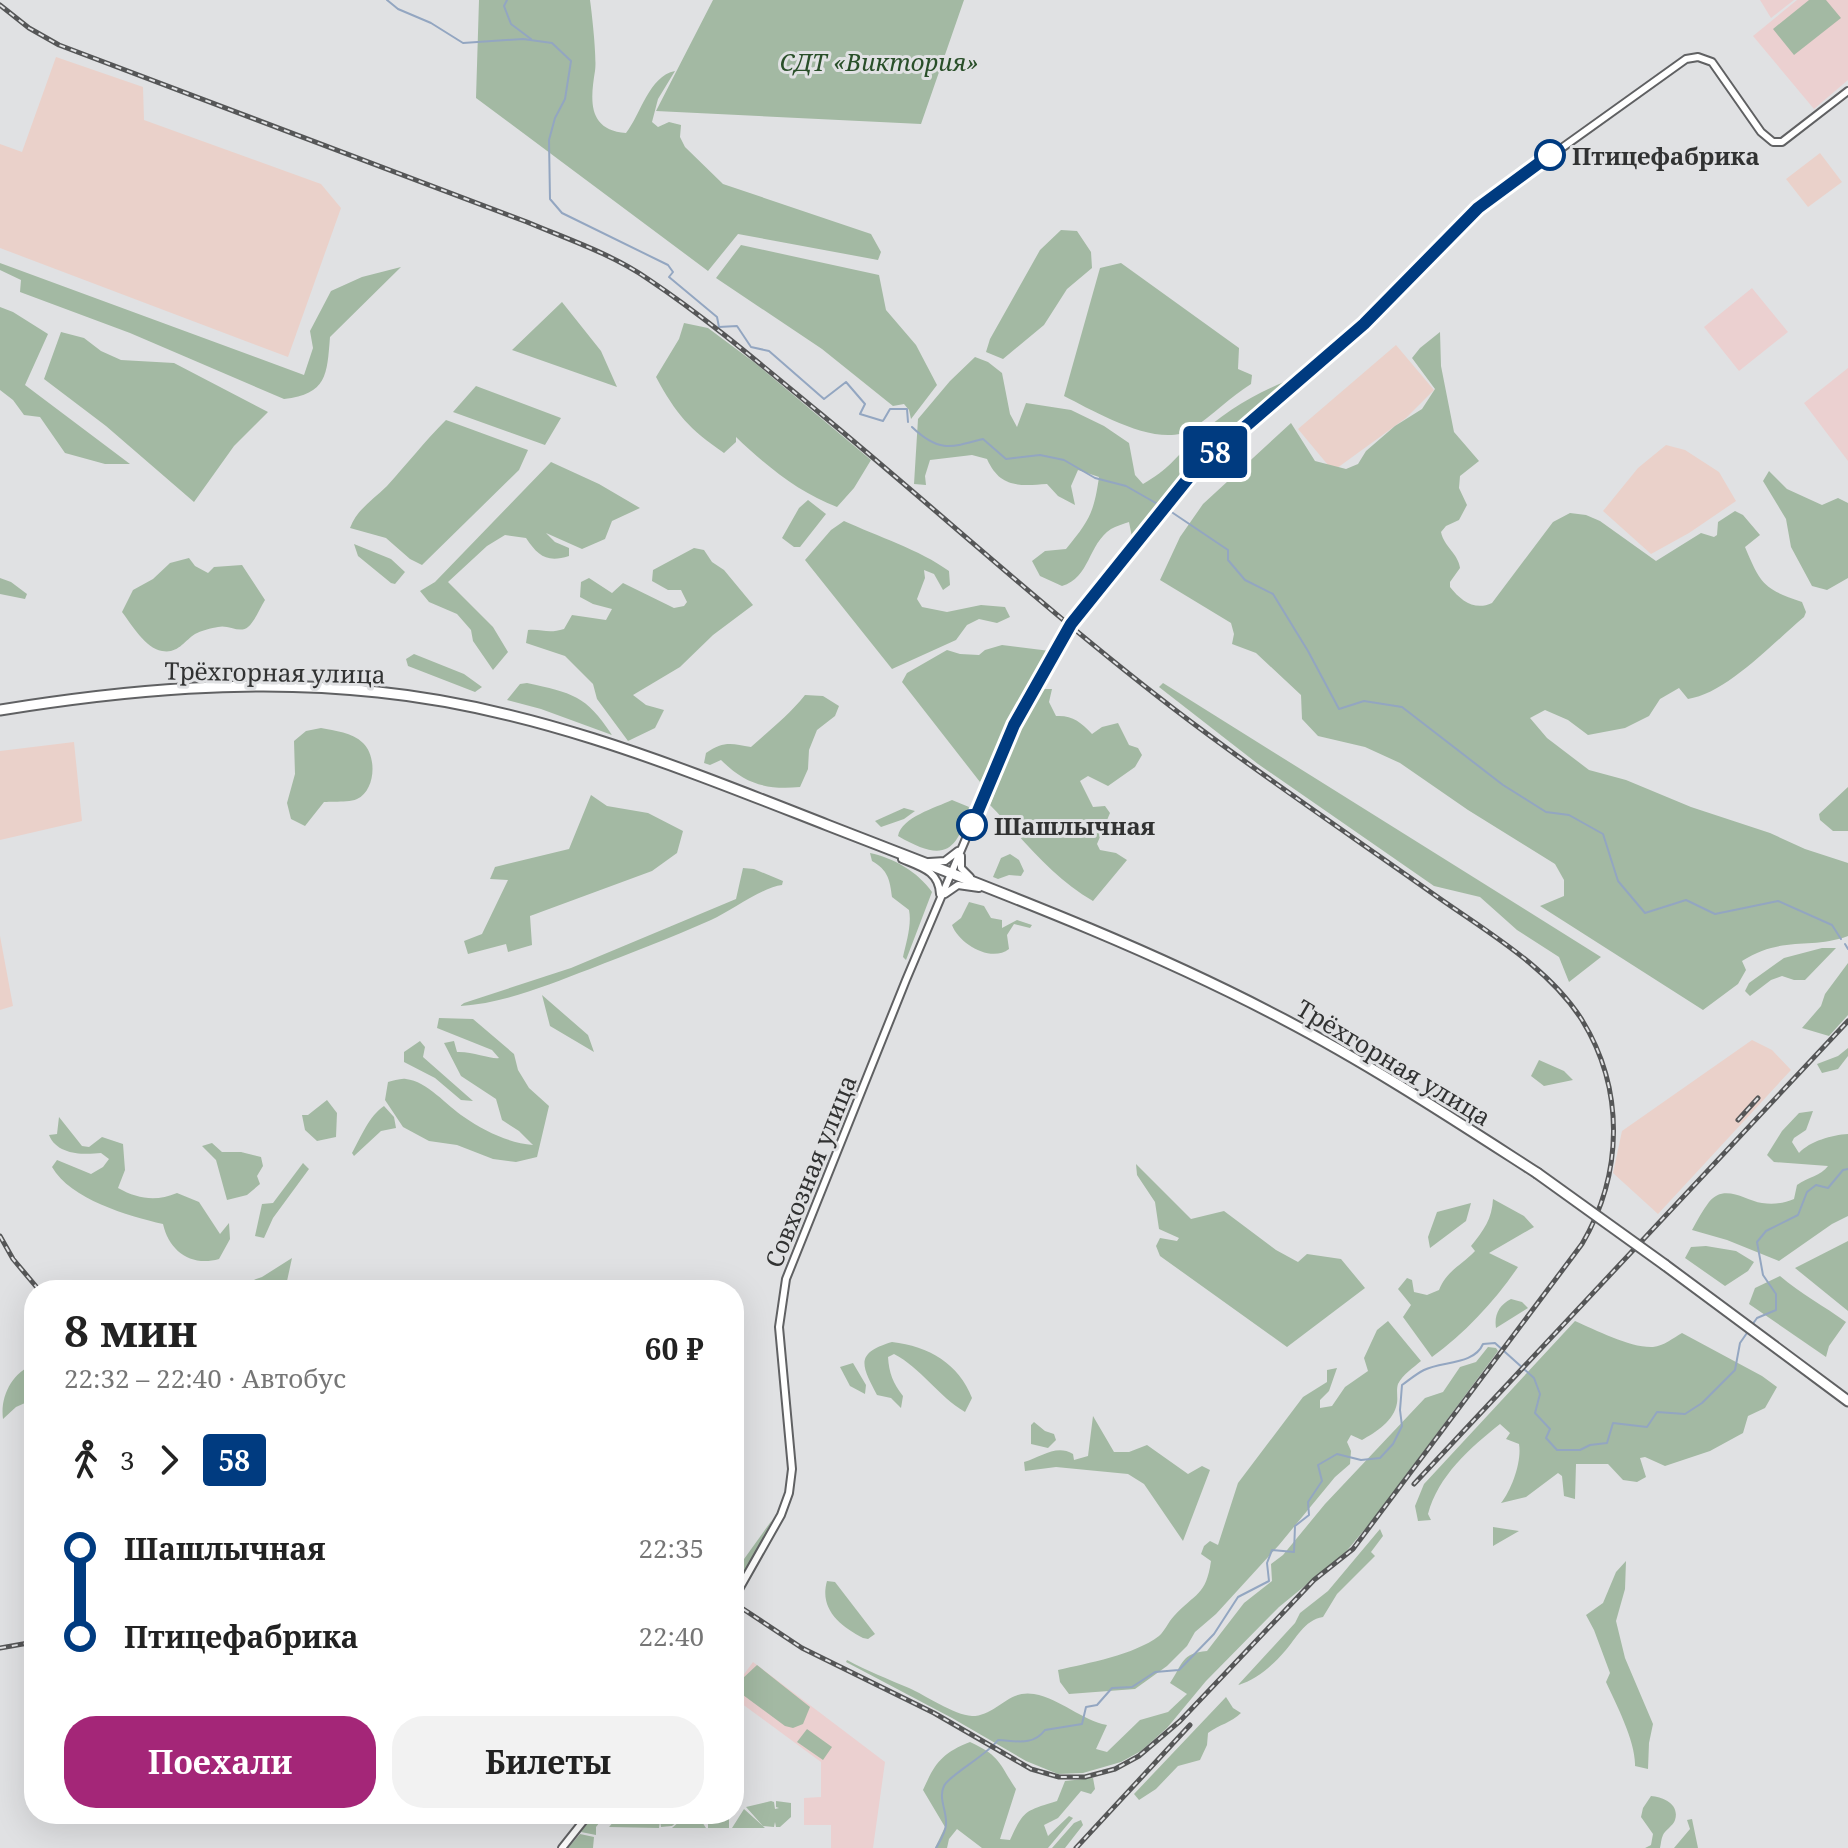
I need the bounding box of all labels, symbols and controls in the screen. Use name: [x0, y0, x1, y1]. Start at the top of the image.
park label: СДТ «Виктория»: [779, 45, 979, 78]
place label: Птицефабрика: [1572, 139, 1760, 172]
marker: Птицефабрика: [1535, 140, 1565, 170]
line badge: 58: [1179, 426, 1251, 478]
text: 58: [1199, 433, 1231, 471]
street label: Трёхгорная улица: [164, 654, 386, 690]
place label: Шашлычная: [994, 809, 1156, 842]
marker: Шашлычная: [957, 810, 987, 840]
street label: Трёхгорная улица: [1291, 991, 1497, 1133]
street label: Совхозная улица: [756, 1070, 864, 1272]
text: 8 мин: [64, 1300, 197, 1360]
text: 60 ₽: [645, 1328, 704, 1369]
text: 22:32 – 22:40 · Автобус: [64, 1360, 346, 1396]
icon: walk: [64, 1438, 108, 1482]
icon: forward: [147, 1438, 191, 1482]
text: 58: [219, 1441, 250, 1479]
text: 3: [120, 1442, 135, 1478]
text: Шашлычная: [124, 1528, 326, 1569]
text: 22:35: [638, 1530, 704, 1566]
text: Птицефабрика: [124, 1616, 359, 1657]
text: 22:40: [638, 1618, 704, 1654]
button: Поехали: [64, 1716, 376, 1808]
button: Билеты: [392, 1716, 704, 1808]

